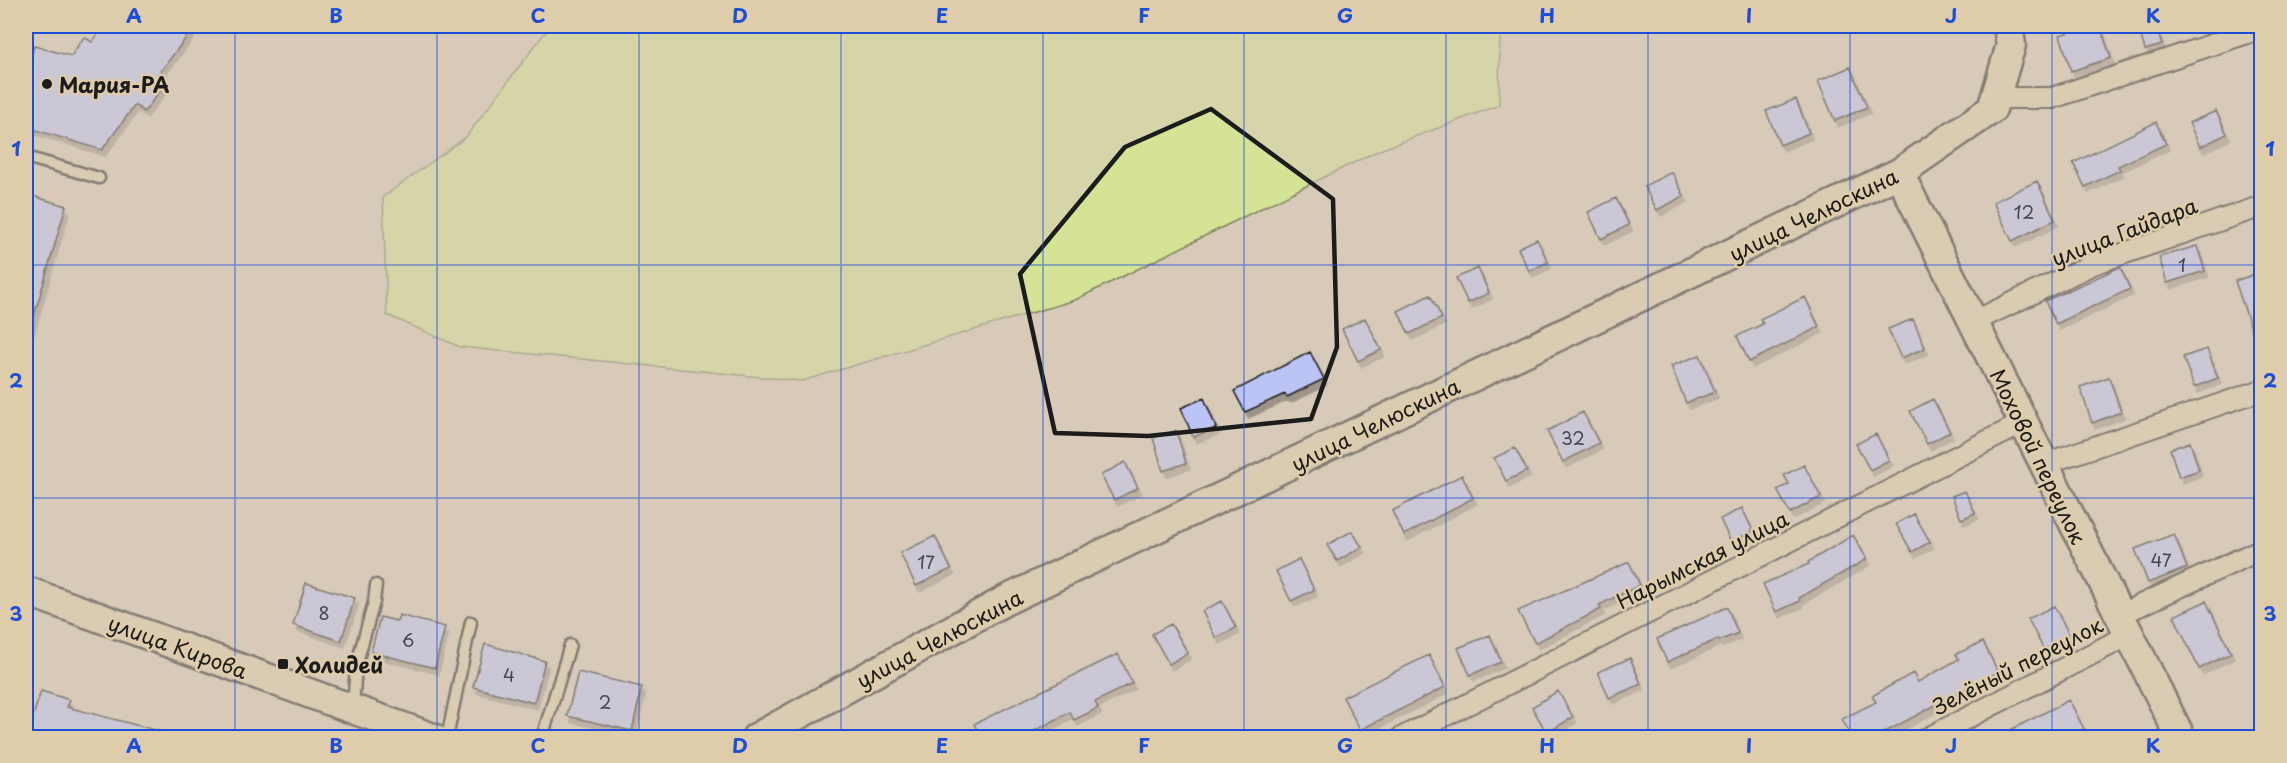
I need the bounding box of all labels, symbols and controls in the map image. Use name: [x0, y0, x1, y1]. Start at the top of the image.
text: A: [126, 0, 142, 30]
text: B: [329, 0, 343, 30]
text: C: [530, 0, 546, 30]
text: D: [732, 0, 748, 30]
text: E: [936, 0, 948, 30]
text: F: [1138, 0, 1150, 30]
text: G: [1337, 0, 1353, 30]
text: H: [1539, 0, 1555, 30]
text: I: [1746, 0, 1752, 30]
text: J: [1945, 0, 1957, 30]
text: K: [2146, 0, 2161, 30]
place label: Мария-РА: [59, 68, 170, 100]
marker: Мария-РА: [40, 77, 54, 91]
text: 1: [11, 133, 21, 163]
text: 1: [2265, 133, 2275, 163]
street label: улица Челюскина: [1723, 159, 1904, 269]
street label: улица Гайдара: [2046, 188, 2202, 274]
house number: 12: [2014, 198, 2034, 225]
house number: 1: [2178, 251, 2186, 278]
street label: Моховой переулок: [1983, 363, 2096, 549]
text: 2: [9, 365, 23, 395]
text: 2: [2263, 365, 2277, 395]
street label: улица Челюскина: [1285, 369, 1466, 479]
house number: 32: [1561, 424, 1585, 451]
street label: Нарымская улица: [1610, 501, 1794, 616]
house number: 47: [2150, 546, 2172, 573]
house number: 17: [917, 548, 935, 575]
street label: улица Челюскина: [850, 580, 1029, 695]
text: 3: [9, 598, 23, 628]
text: 3: [2263, 598, 2277, 628]
house number: 8: [318, 599, 330, 626]
street label: улица Кирова: [104, 606, 252, 686]
street label: Зелёный переулок: [1926, 608, 2108, 722]
house number: 6: [402, 626, 414, 653]
place label: Холидей: [295, 648, 383, 680]
marker: Холидей: [276, 657, 290, 671]
house number: 4: [503, 661, 515, 688]
house number: 2: [599, 688, 611, 715]
text: A: [126, 730, 142, 760]
text: B: [329, 730, 343, 760]
text: C: [530, 730, 546, 760]
text: D: [732, 730, 748, 760]
text: E: [936, 730, 948, 760]
text: F: [1138, 730, 1150, 760]
text: G: [1337, 730, 1353, 760]
text: H: [1539, 730, 1555, 760]
text: I: [1746, 730, 1752, 760]
text: J: [1945, 730, 1957, 760]
text: K: [2146, 730, 2161, 760]

